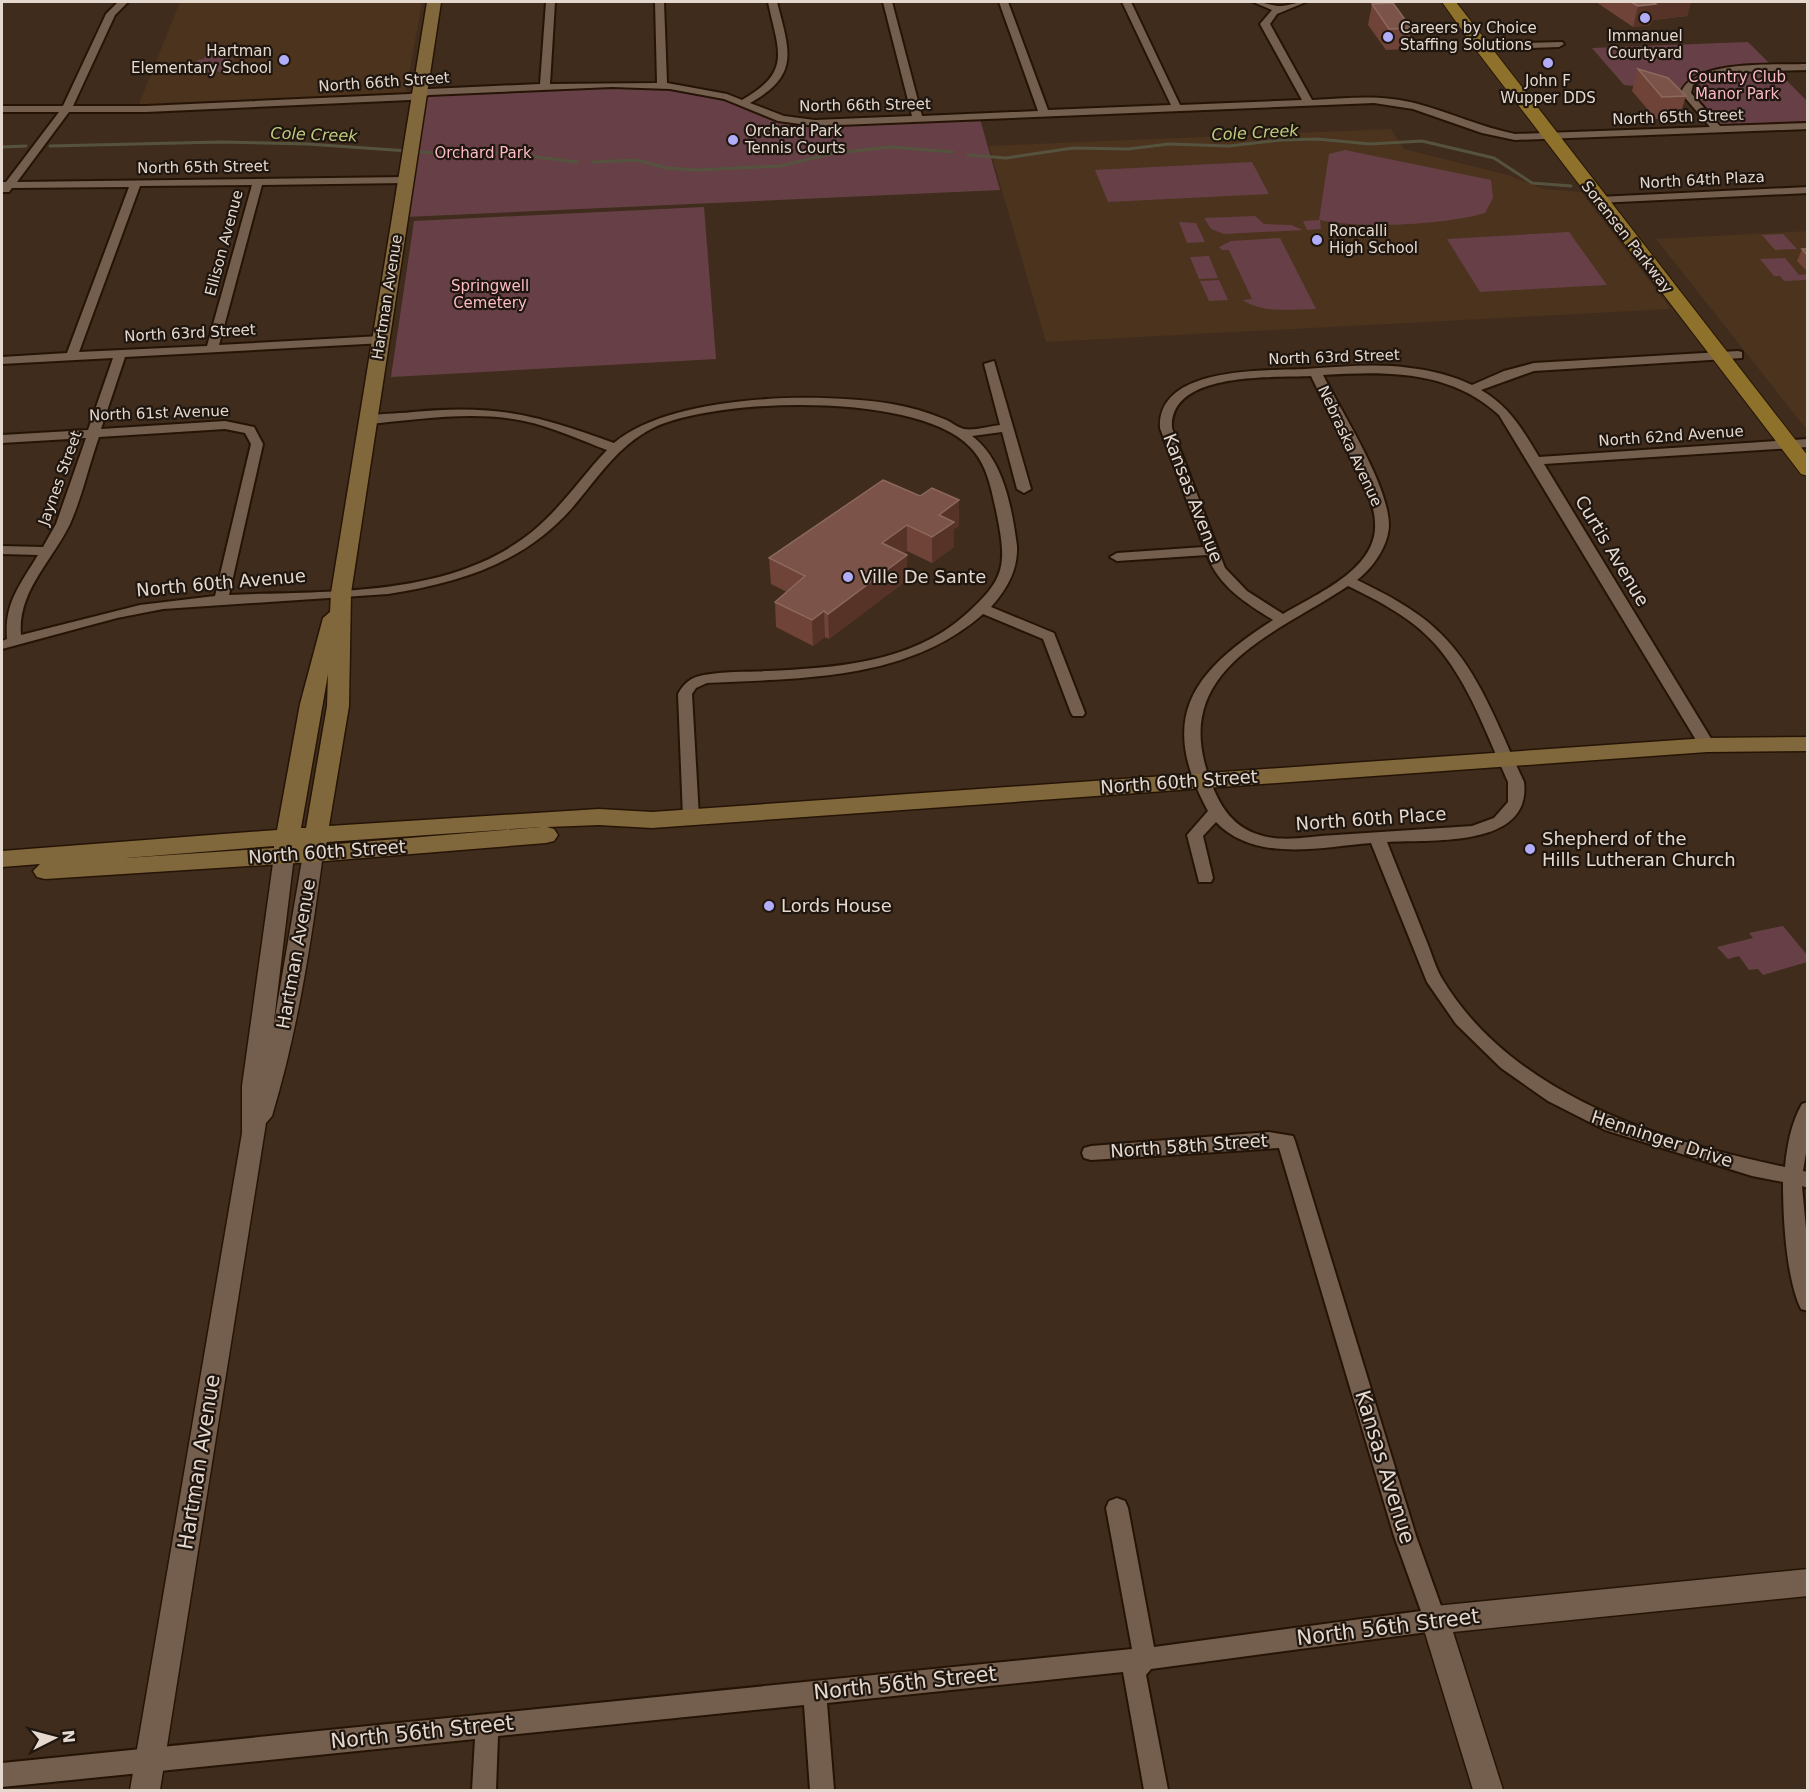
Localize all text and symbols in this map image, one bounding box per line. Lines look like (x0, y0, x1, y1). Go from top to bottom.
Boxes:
marker: Immanuel Courtyard (1638, 11, 1652, 25)
place label: Careers by Choice Staffing Solutions (1400, 19, 1537, 54)
place label: Immanuel Courtyard (1607, 27, 1683, 62)
marker: Careers by Choice Staffing Solutions (1381, 30, 1395, 44)
place label: Hartman Elementary School (131, 42, 272, 77)
marker: Hartman Elementary School (277, 53, 291, 67)
marker: John F Wupper DDS (1541, 56, 1555, 70)
street label: North 66th Street (318, 68, 450, 96)
park label: Country Club Manor Park (1688, 68, 1786, 103)
place label: John F Wupper DDS (1500, 72, 1596, 107)
street label: North 66th Street (799, 95, 931, 115)
street label: North 65th Street (1612, 106, 1744, 128)
water label: Cole Creek (1211, 121, 1300, 144)
place label: Orchard Park Tennis Courts (744, 122, 846, 157)
water label: Cole Creek (270, 123, 359, 146)
marker: Orchard Park Tennis Courts (726, 133, 740, 147)
park label: Orchard Park (434, 144, 532, 162)
street label: North 65th Street (137, 157, 269, 177)
street label: North 64th Plaza (1639, 168, 1765, 192)
street label: Sorensen Parkway (1578, 177, 1676, 297)
street label: Ellison Avenue (201, 188, 247, 298)
place label: Roncalli High School (1329, 222, 1418, 257)
street label: Hartman Avenue (368, 233, 406, 361)
marker: Roncalli High School (1310, 233, 1324, 247)
park label: Springwell Cemetery (451, 277, 529, 312)
street label: North 63rd Street (124, 321, 256, 345)
street label: North 63rd Street (1268, 346, 1400, 368)
street label: Nebraska Avenue (1314, 383, 1386, 509)
street label: North 61st Avenue (89, 402, 229, 424)
street label: North 62nd Avenue (1598, 422, 1744, 450)
street label: Jaynes Street (34, 428, 85, 529)
street label: Kansas Avenue (1159, 430, 1228, 565)
street label: Curtis Avenue (1571, 492, 1654, 610)
street label: North 60th Avenue (135, 565, 307, 600)
place label: Ville De Sante (860, 566, 986, 587)
marker: Ville De Sante (841, 570, 855, 584)
street label: North 60th Street (1099, 766, 1258, 797)
street label: North 60th Place (1295, 803, 1447, 834)
place label: Shepherd of the Hills Lutheran Church (1542, 828, 1736, 870)
street label: North 60th Street (247, 836, 406, 867)
marker: Shepherd of the Hills Lutheran Church (1523, 842, 1537, 856)
street label: Hartman Avenue (272, 877, 319, 1030)
place label: Lords House (781, 895, 892, 916)
marker: Lords House (762, 899, 776, 913)
street label: Henninger Drive (1589, 1106, 1736, 1171)
street label: North 58th Street (1109, 1130, 1268, 1161)
street label: Hartman Avenue (173, 1373, 225, 1551)
street label: Kansas Avenue (1350, 1387, 1420, 1547)
street label: North 56th Street (1295, 1604, 1481, 1650)
street label: North 56th Street (812, 1661, 998, 1705)
north arrow (24, 1708, 84, 1768)
street label: North 56th Street (329, 1710, 515, 1754)
text: N (58, 1729, 79, 1744)

